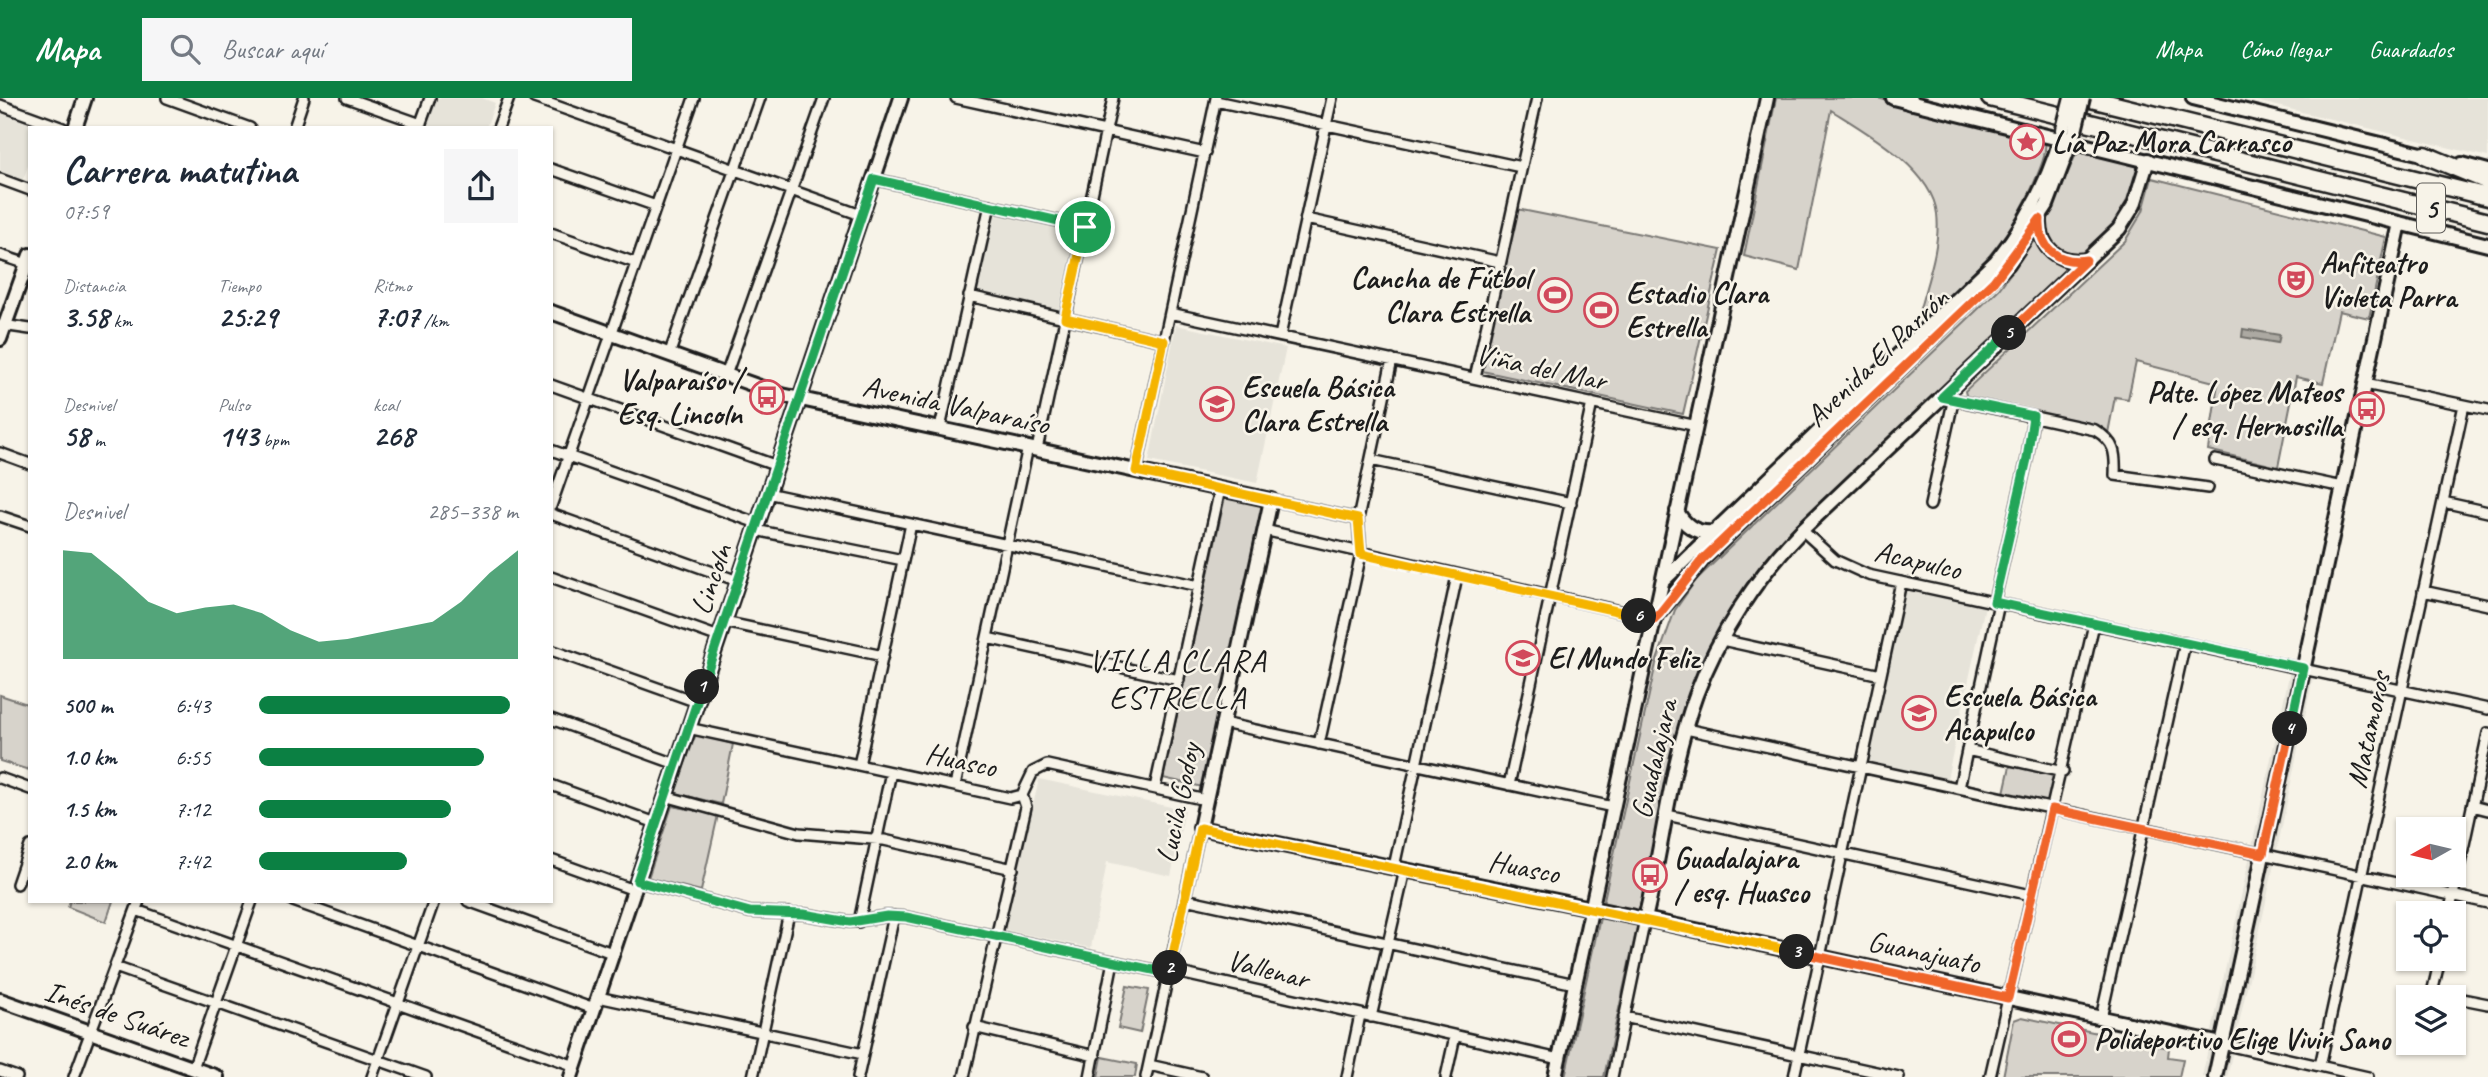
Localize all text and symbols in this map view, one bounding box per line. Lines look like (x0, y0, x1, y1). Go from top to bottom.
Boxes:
search box (142, 18, 632, 81)
text: Mapa (35, 28, 100, 70)
icon: search (166, 30, 204, 68)
text: Buscar aquí (222, 33, 324, 66)
text: Mapa (2155, 34, 2202, 64)
text: Cómo llegar (2240, 34, 2331, 64)
text: Guardados (2369, 34, 2453, 64)
place icon: Lía Paz Mora Carrasco (2008, 123, 2046, 161)
place label: Lía Paz Mora Carrasco (2052, 123, 2293, 161)
text: Carrera matutina (63, 147, 297, 194)
button: share (444, 149, 518, 223)
road number: 5 (2417, 184, 2445, 232)
text: 07:59 (63, 197, 109, 226)
pin (1055, 197, 1115, 257)
icon: arrive (1066, 208, 1104, 246)
place label: Anfiteatro Violeta Parra (2320, 244, 2459, 316)
place label: Cancha de Fútbol Clara Estrella (1350, 259, 1536, 331)
theatre icon: Anfiteatro Violeta Parra (2277, 261, 2315, 299)
text: Distancia (63, 274, 125, 298)
text: Tiempo (218, 274, 261, 298)
text: Ritmo (373, 274, 411, 298)
place label: Estadio Clara Estrella (1626, 274, 1771, 346)
sports icon: Cancha de Fútbol Clara Estrella (1536, 276, 1574, 314)
street label: Avenida El Parrón (1797, 278, 1958, 435)
sports icon: Estadio Clara Estrella (1582, 291, 1620, 329)
text: 3.58 (63, 298, 109, 336)
text: 25:29 (218, 298, 277, 336)
text: 7:07 (373, 298, 419, 336)
text: km (109, 309, 132, 333)
text: /km (419, 309, 449, 333)
pin: 5 (1992, 316, 2026, 350)
text: 5 (2004, 320, 2013, 344)
street label: Viña del Mar (1472, 335, 1612, 400)
place label: Valparaíso / Esq. Lincoln (617, 361, 748, 433)
street label: Avenida Valparaíso (859, 367, 1054, 444)
place label: Escuela Básica Clara Estrella (1242, 368, 1397, 440)
place label: Pdte. López Mateos / esq. Hermosilla (2147, 373, 2345, 445)
bus stop icon: Valparaíso / Esq. Lincoln (748, 378, 786, 416)
school or university icon: Escuela Básica Clara Estrella (1198, 385, 1236, 423)
bus stop icon: Pdte. López Mateos / esq. Hermosilla (2348, 390, 2386, 428)
text: Desnivel (63, 393, 115, 417)
text: Pulso (218, 393, 250, 417)
text: kcal (373, 393, 398, 417)
text: 58 (63, 417, 90, 455)
text: 143 (218, 417, 259, 455)
text: 268 (373, 417, 414, 455)
text: m (90, 428, 105, 452)
text: bpm (259, 428, 289, 452)
text: Desnivel (63, 497, 125, 526)
text: 285–338 m (427, 497, 518, 526)
street label: Acapulco (1871, 532, 1966, 589)
street label: Lincoln (681, 537, 741, 619)
pin: 6 (1622, 598, 1656, 634)
text: 6 (1634, 603, 1643, 627)
school or university icon: El Mundo Feliz (1504, 639, 1542, 677)
place label: El Mundo Feliz (1548, 639, 1702, 677)
district label: VILLA CLARA ESTRELLA (1089, 640, 1267, 718)
street label: Matamoros (2337, 666, 2399, 791)
pin: 1 (684, 670, 720, 704)
text: 1 (697, 674, 706, 698)
place label: Escuela Básica Acapulco (1944, 677, 2099, 749)
text: 500 m (63, 691, 112, 720)
text: 6:43 (175, 691, 211, 720)
street label: Guadalajara (1622, 693, 1687, 822)
school or university icon: Escuela Básica Acapulco (1900, 694, 1938, 732)
pin: 4 (2272, 712, 2308, 746)
text: 4 (2285, 716, 2294, 740)
street label: Huasco (922, 734, 1001, 786)
street label: Lucila Godoy (1147, 737, 1210, 866)
text: 1.0 km (63, 743, 117, 772)
text: 6:55 (175, 743, 211, 772)
text: 1.5 km (63, 795, 116, 824)
text: 7:12 (175, 795, 211, 824)
north arrow (2396, 817, 2466, 887)
map controls (2396, 817, 2466, 1055)
place label: Guadalajara / esq. Huasco (1674, 839, 1811, 911)
street label: Huasco (1485, 842, 1564, 893)
text: 2.0 km (63, 847, 117, 876)
text: 7:42 (175, 847, 211, 876)
bus stop icon: Guadalajara / esq. Huasco (1631, 856, 1669, 894)
button: locate (2396, 901, 2466, 971)
street label: Guanajuato (1865, 922, 1985, 983)
pin: 3 (1780, 934, 1814, 970)
text: 3 (1792, 939, 1801, 963)
street label: Vallenar (1223, 941, 1316, 998)
pin: 2 (1152, 950, 1188, 986)
text: 2 (1165, 955, 1174, 979)
street label: Inés de Suárez (40, 972, 197, 1057)
button: layers (2396, 985, 2466, 1055)
sports icon: Polideportivo Elige Vivir Sano (2050, 1020, 2088, 1058)
place label: Polideportivo Elige Vivir Sano (2094, 1020, 2392, 1058)

